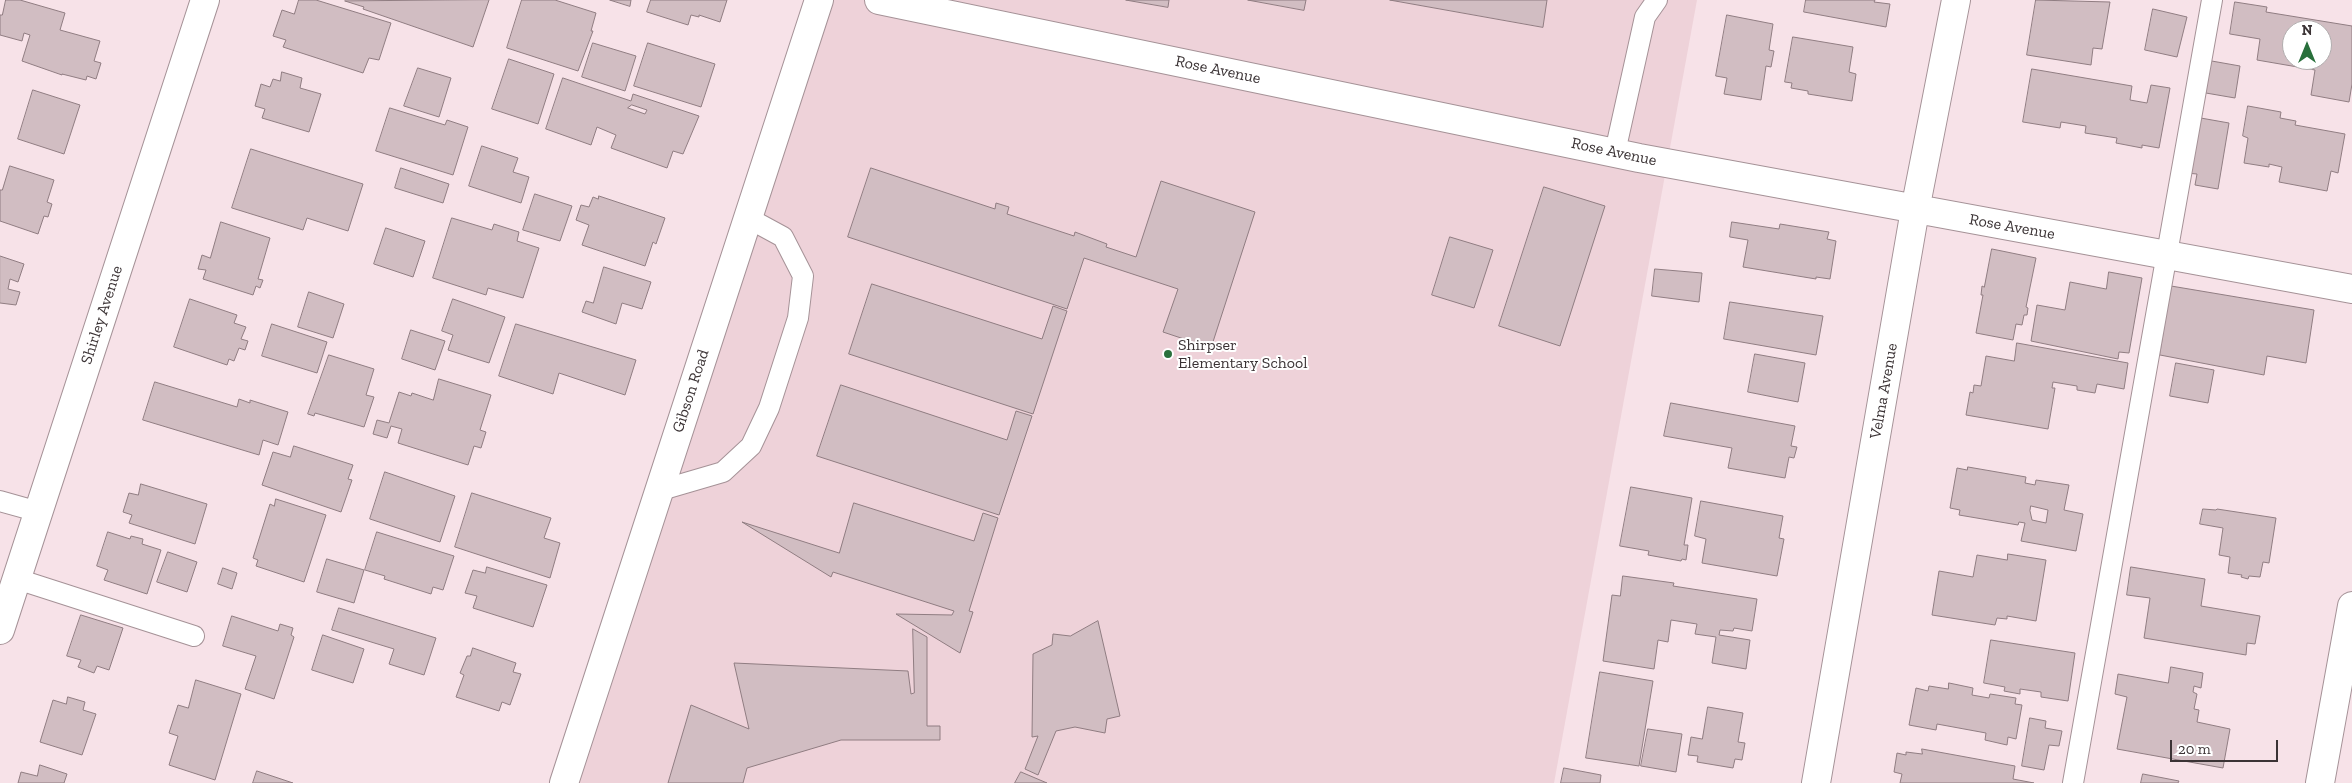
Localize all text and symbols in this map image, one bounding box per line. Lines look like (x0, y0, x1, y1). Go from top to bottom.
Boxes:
north arrow (2282, 20, 2332, 70)
text: N (2302, 22, 2312, 39)
street label: Rose Avenue (1174, 52, 1262, 88)
street label: Rose Avenue (1570, 134, 1658, 170)
street label: Rose Avenue (1968, 210, 2056, 244)
street label: Shirley Avenue (77, 263, 127, 367)
place label: Shirpser Elementary School (1178, 335, 1307, 373)
street label: Velma Avenue (1866, 342, 1902, 440)
street label: Gibson Road (669, 347, 713, 435)
marker: Shirpser Elementary School (1162, 348, 1174, 360)
scale bar (2172, 730, 2280, 762)
text: 20 m (2178, 740, 2211, 758)

